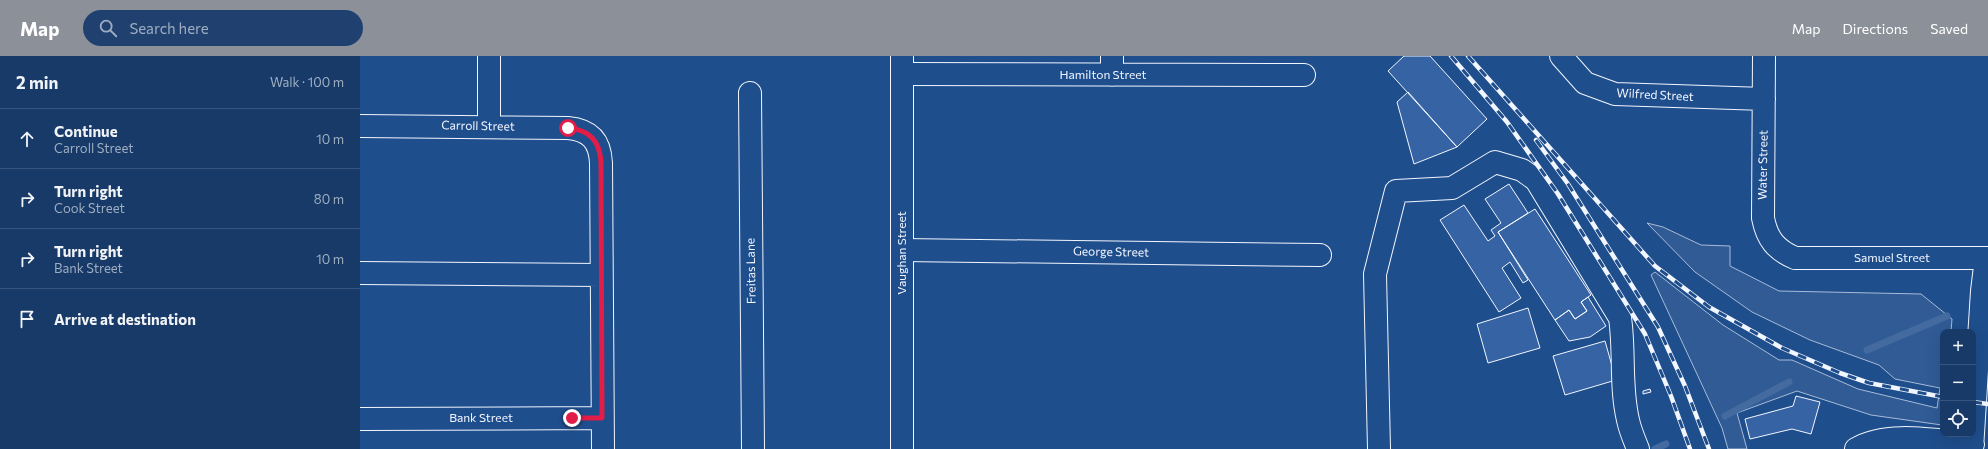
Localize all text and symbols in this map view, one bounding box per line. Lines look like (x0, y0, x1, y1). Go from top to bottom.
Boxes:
search box (83, 10, 363, 46)
text: Map (20, 17, 59, 40)
icon: search (97, 17, 119, 39)
text: Search here (129, 19, 209, 37)
text: Map (1792, 20, 1821, 37)
text: Directions (1843, 20, 1908, 37)
text: Saved (1930, 20, 1968, 37)
street label: Hamilton Street (1060, 67, 1147, 81)
text: 2 min (16, 72, 58, 93)
text: Walk · 100 m (270, 74, 344, 90)
street label: Wilfred Street (1616, 85, 1694, 103)
street label: Carroll Street (441, 117, 515, 133)
route start (559, 119, 577, 137)
text: Continue (54, 122, 118, 140)
icon: ahead (16, 128, 38, 150)
street label: Water Street (1754, 130, 1770, 200)
text: 10 m (316, 131, 344, 147)
text: Carroll Street (54, 140, 133, 156)
text: Turn right (54, 182, 123, 200)
icon: right (16, 188, 38, 210)
text: 80 m (314, 191, 344, 207)
text: Cook Street (54, 200, 125, 216)
street label: Vaughan Street (894, 211, 908, 295)
street label: Freitas Lane (742, 238, 758, 304)
text: Turn right (54, 242, 123, 260)
street label: George Street (1073, 243, 1149, 259)
icon: right (16, 248, 38, 270)
street label: Samuel Street (1854, 250, 1930, 264)
text: 10 m (316, 251, 344, 267)
text: Bank Street (54, 260, 123, 276)
icon: arrive (16, 308, 38, 330)
text: Arrive at destination (54, 310, 196, 328)
map controls (1940, 329, 1976, 437)
button: + (1940, 329, 1976, 365)
button: − (1940, 365, 1976, 401)
button: locate (1940, 401, 1976, 437)
route end (563, 409, 581, 427)
street label: Bank Street (449, 410, 513, 424)

